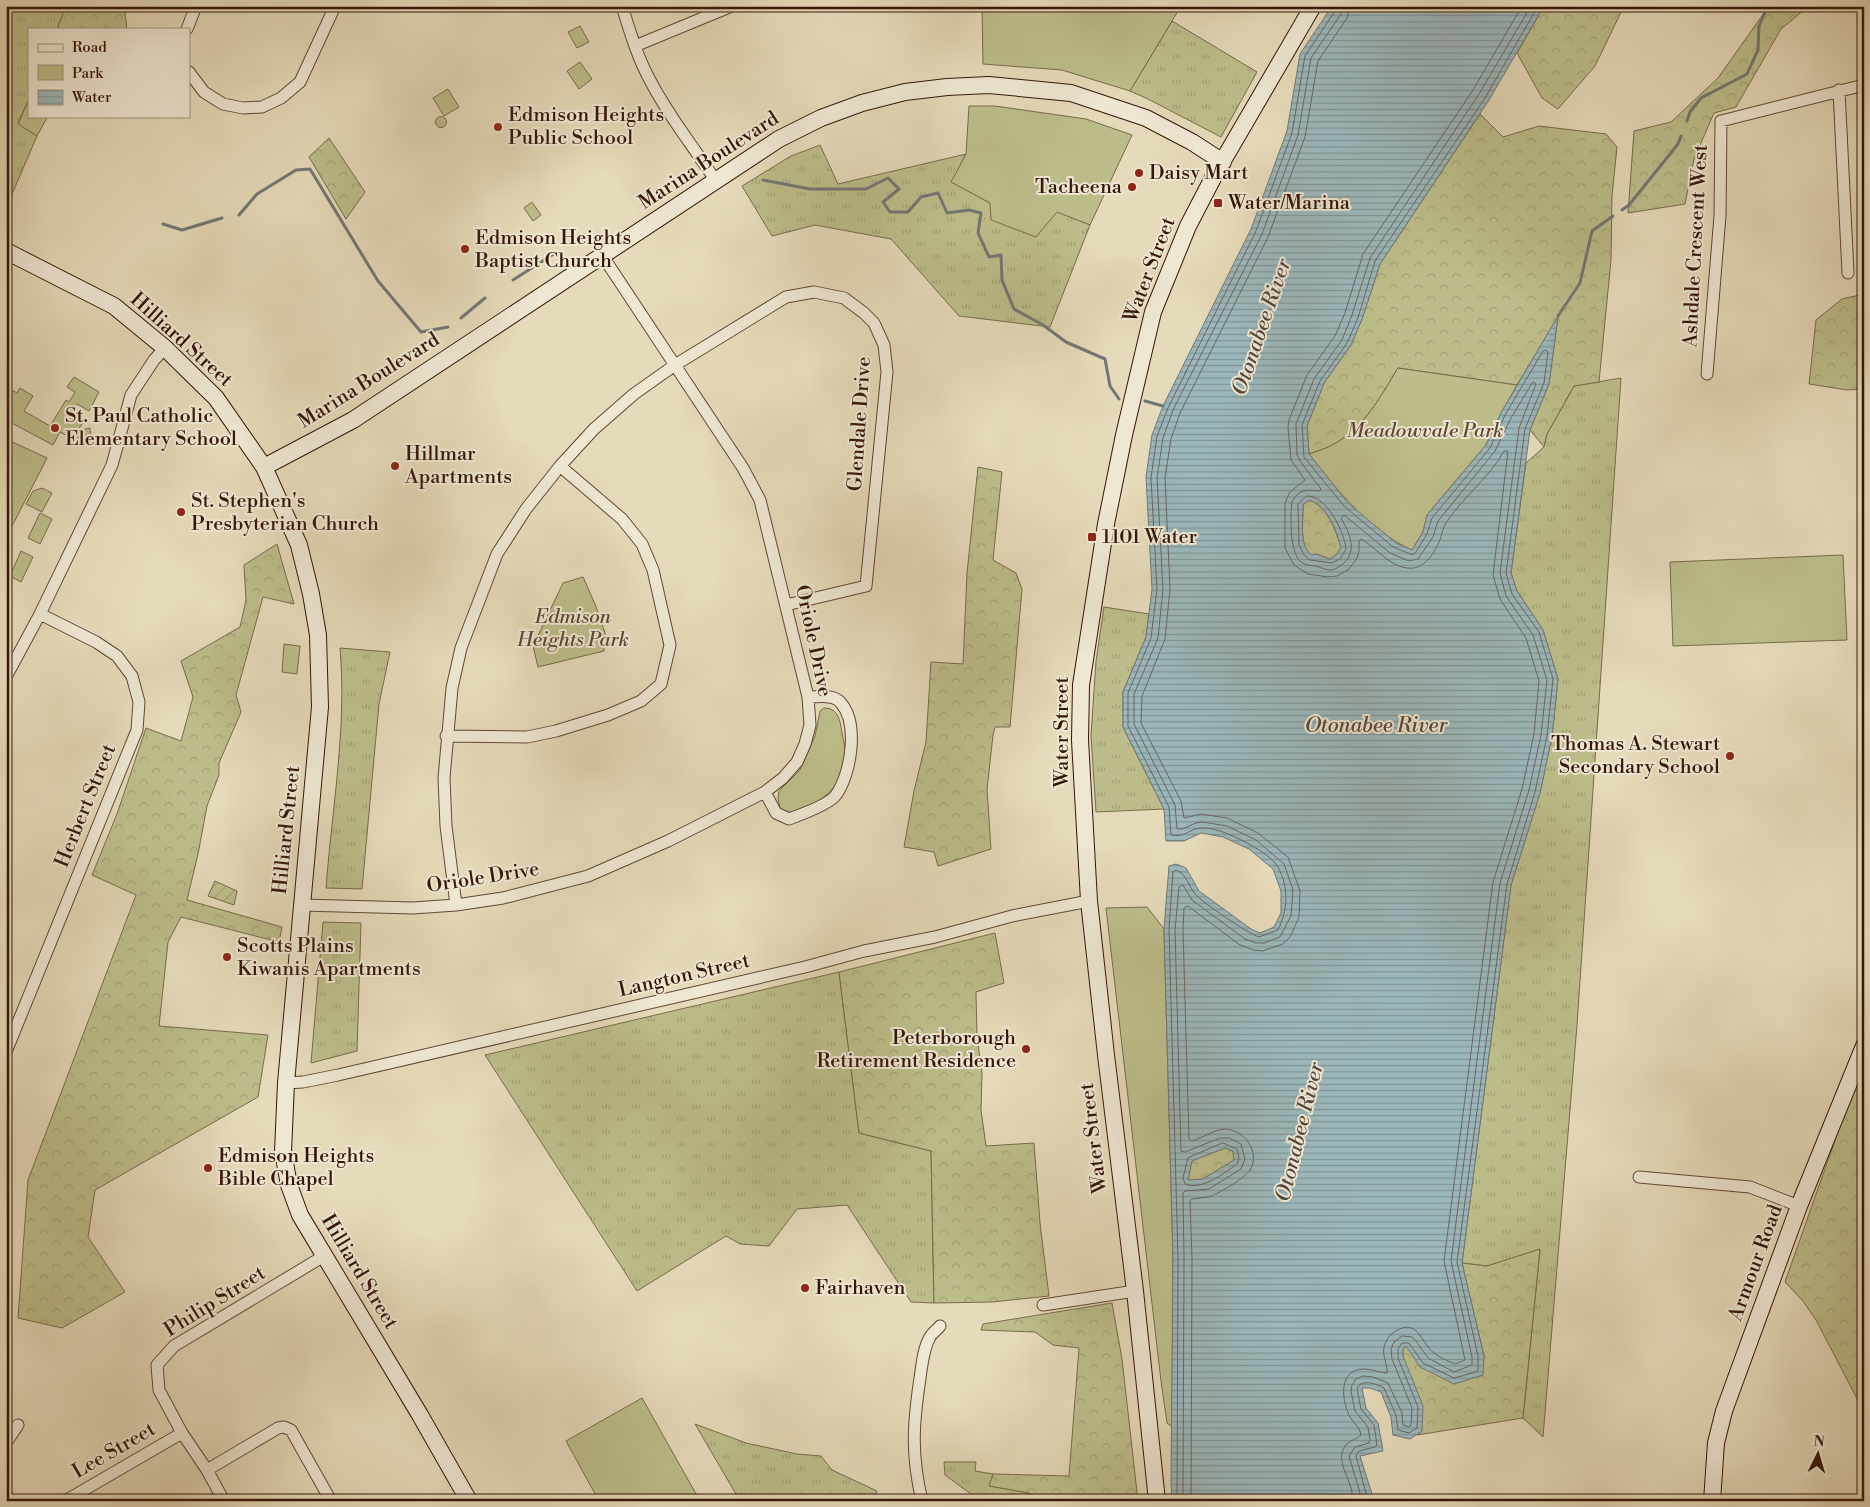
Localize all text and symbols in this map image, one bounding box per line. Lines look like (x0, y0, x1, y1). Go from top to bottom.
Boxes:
legend (28, 28, 190, 118)
text: Road (72, 38, 107, 57)
text: Park (72, 64, 104, 83)
text: Water (71, 88, 112, 107)
place label: Edmison Heights Public School (508, 103, 664, 151)
street label: Marina Boulevard (634, 106, 784, 216)
marker: Edmison Heights Public School (492, 121, 504, 133)
street label: Ashdale Crescent West (1678, 144, 1714, 349)
place label: Daisy Mart (1149, 161, 1248, 186)
marker: Daisy Mart (1133, 167, 1145, 179)
place label: Tacheena (1035, 175, 1123, 200)
marker: Tacheena (1126, 181, 1138, 193)
place label: Water/Marina (1227, 191, 1351, 216)
marker: Water/Marina (1212, 197, 1224, 209)
street label: Water Street (1118, 214, 1182, 327)
place label: Edmison Heights Baptist Church (474, 226, 631, 274)
marker: Edmison Heights Baptist Church (459, 243, 471, 255)
water label: Otonabee River (1226, 254, 1298, 399)
street label: Hilliard Street (125, 287, 237, 393)
street label: Marina Boulevard (294, 327, 445, 435)
street label: Glendale Drive (843, 356, 877, 492)
place label: St. Paul Catholic Elementary School (65, 404, 237, 452)
park label: Meadowvale Park (1347, 419, 1503, 444)
marker: St. Paul Catholic Elementary School (49, 422, 61, 434)
place label: Hillmar Apartments (404, 442, 512, 490)
marker: Hillmar Apartments (389, 460, 401, 472)
place label: St. Stephen's Presbyterian Church (191, 489, 379, 537)
marker: St. Stephen's Presbyterian Church (175, 506, 187, 518)
place label: 1101 Water (1102, 525, 1198, 550)
marker: 1101 Water (1086, 531, 1098, 543)
street label: Oriole Drive (789, 583, 837, 699)
park label: Edmison Heights Park (516, 605, 629, 653)
street label: Water Street (1050, 676, 1075, 789)
water label: Otonabee River (1305, 713, 1448, 739)
place label: Thomas A. Stewart Secondary School (1551, 732, 1720, 780)
street label: Herbert Street (50, 741, 122, 871)
marker: Thomas A. Stewart Secondary School (1724, 750, 1736, 762)
street label: Hilliard Street (268, 764, 306, 896)
street label: Oriole Drive (425, 857, 541, 899)
place label: Scotts Plains Kiwanis Apartments (237, 934, 421, 982)
street label: Langton Street (616, 949, 752, 1003)
marker: Scotts Plains Kiwanis Apartments (221, 951, 233, 963)
place label: Peterborough Retirement Residence (817, 1026, 1016, 1074)
marker: Peterborough Retirement Residence (1020, 1043, 1032, 1055)
water label: Otonabee River (1270, 1059, 1330, 1204)
street label: Water Street (1075, 1081, 1113, 1196)
place label: Edmison Heights Bible Chapel (217, 1144, 374, 1192)
marker: Edmison Heights Bible Chapel (202, 1162, 214, 1174)
street label: Armour Road (1723, 1201, 1789, 1326)
street label: Hilliard Street (315, 1210, 403, 1334)
street label: Philip Street (160, 1261, 270, 1343)
place label: Fairhaven (815, 1276, 906, 1301)
marker: Fairhaven (799, 1282, 811, 1294)
street label: Lee Street (68, 1417, 160, 1485)
north arrow (1792, 1430, 1842, 1480)
text: N (1813, 1433, 1825, 1451)

